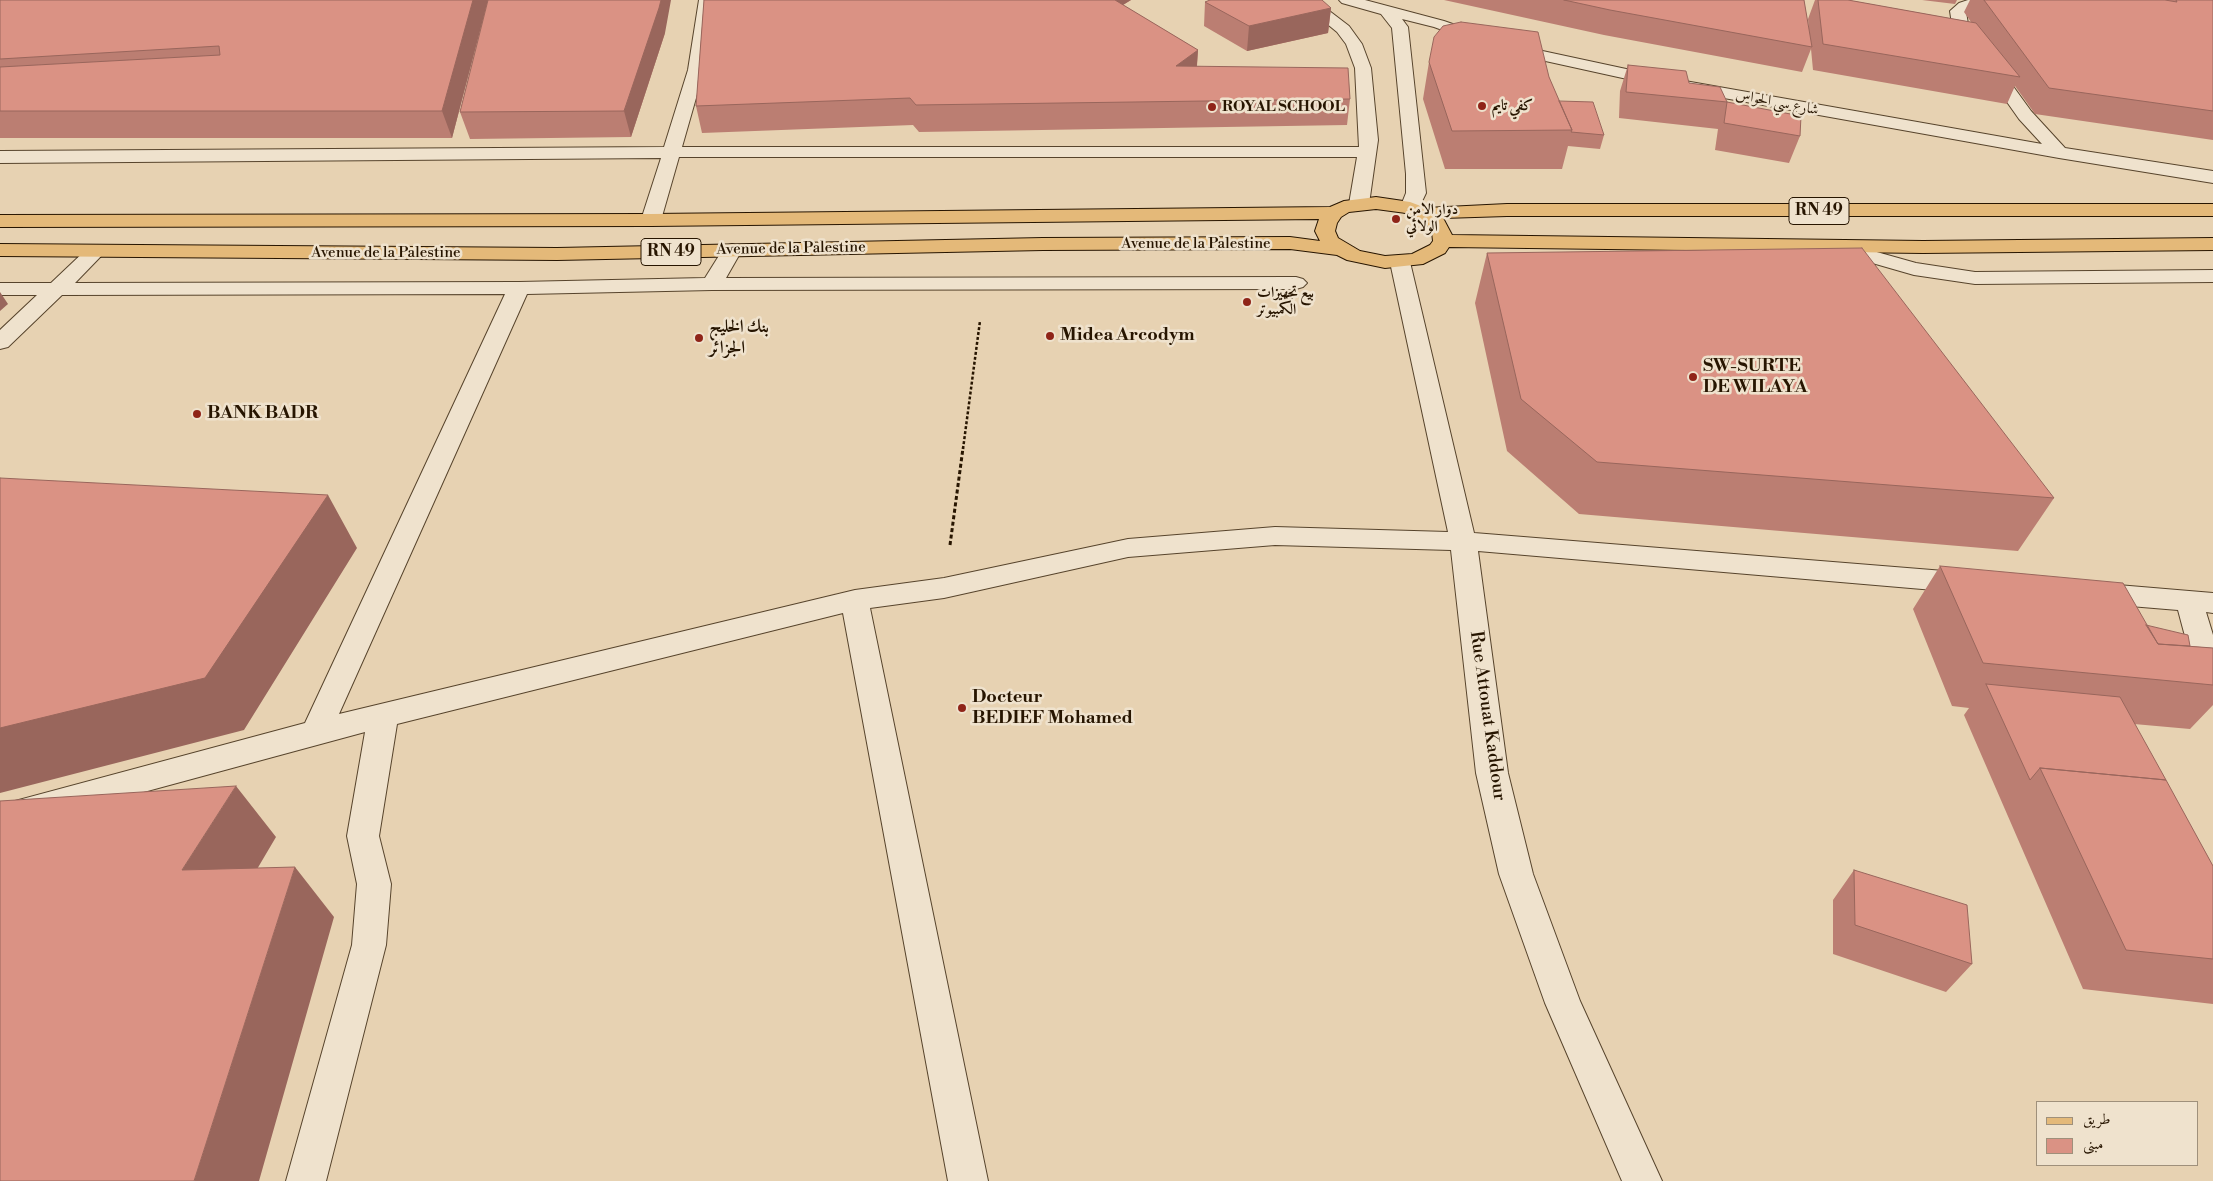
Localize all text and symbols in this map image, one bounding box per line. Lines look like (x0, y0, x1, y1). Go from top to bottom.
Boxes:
street label: شارع سي الحواس (1734, 86, 1820, 120)
place label: كفي تايم (1492, 97, 1533, 115)
place label: ROYAL SCHOOL (1222, 98, 1345, 116)
marker: كفي تايم (1476, 100, 1488, 112)
marker: ROYAL SCHOOL (1206, 101, 1218, 113)
road number: RN 49 (1789, 198, 1849, 225)
place label: دوار الامن الولائي (1406, 201, 1458, 236)
marker: دوار الامن الولائي (1390, 213, 1402, 225)
street label: Avenue de la Palestine (1121, 235, 1271, 253)
road number: RN 49 (641, 238, 701, 266)
street label: Avenue de la Palestine (716, 239, 866, 259)
street label: Avenue de la Palestine (311, 244, 461, 262)
place label: بيع تجهيزات الكمبيوتر (1257, 284, 1314, 319)
marker: بيع تجهيزات الكمبيوتر (1241, 296, 1253, 308)
place label: بنك الخليج الجزائر (709, 317, 769, 359)
place label: Midea Arcodym (1060, 325, 1195, 347)
marker: Midea Arcodym (1044, 330, 1056, 342)
marker: بنك الخليج الجزائر (693, 332, 705, 344)
place label: SW-SURTE DE WILAYA (1703, 356, 1807, 398)
marker: SW-SURTE DE WILAYA (1687, 371, 1699, 383)
place label: BANK BADR (207, 403, 318, 425)
marker: BANK BADR (191, 408, 203, 420)
street label: Rue Attouat Kaddour (1464, 630, 1510, 802)
place label: Docteur BEDIEF Mohamed (972, 687, 1133, 730)
marker: Docteur BEDIEF Mohamed (956, 702, 968, 714)
legend (2036, 1101, 2198, 1166)
text: طريق (2083, 1110, 2110, 1129)
text: مبنى (2083, 1135, 2103, 1154)

